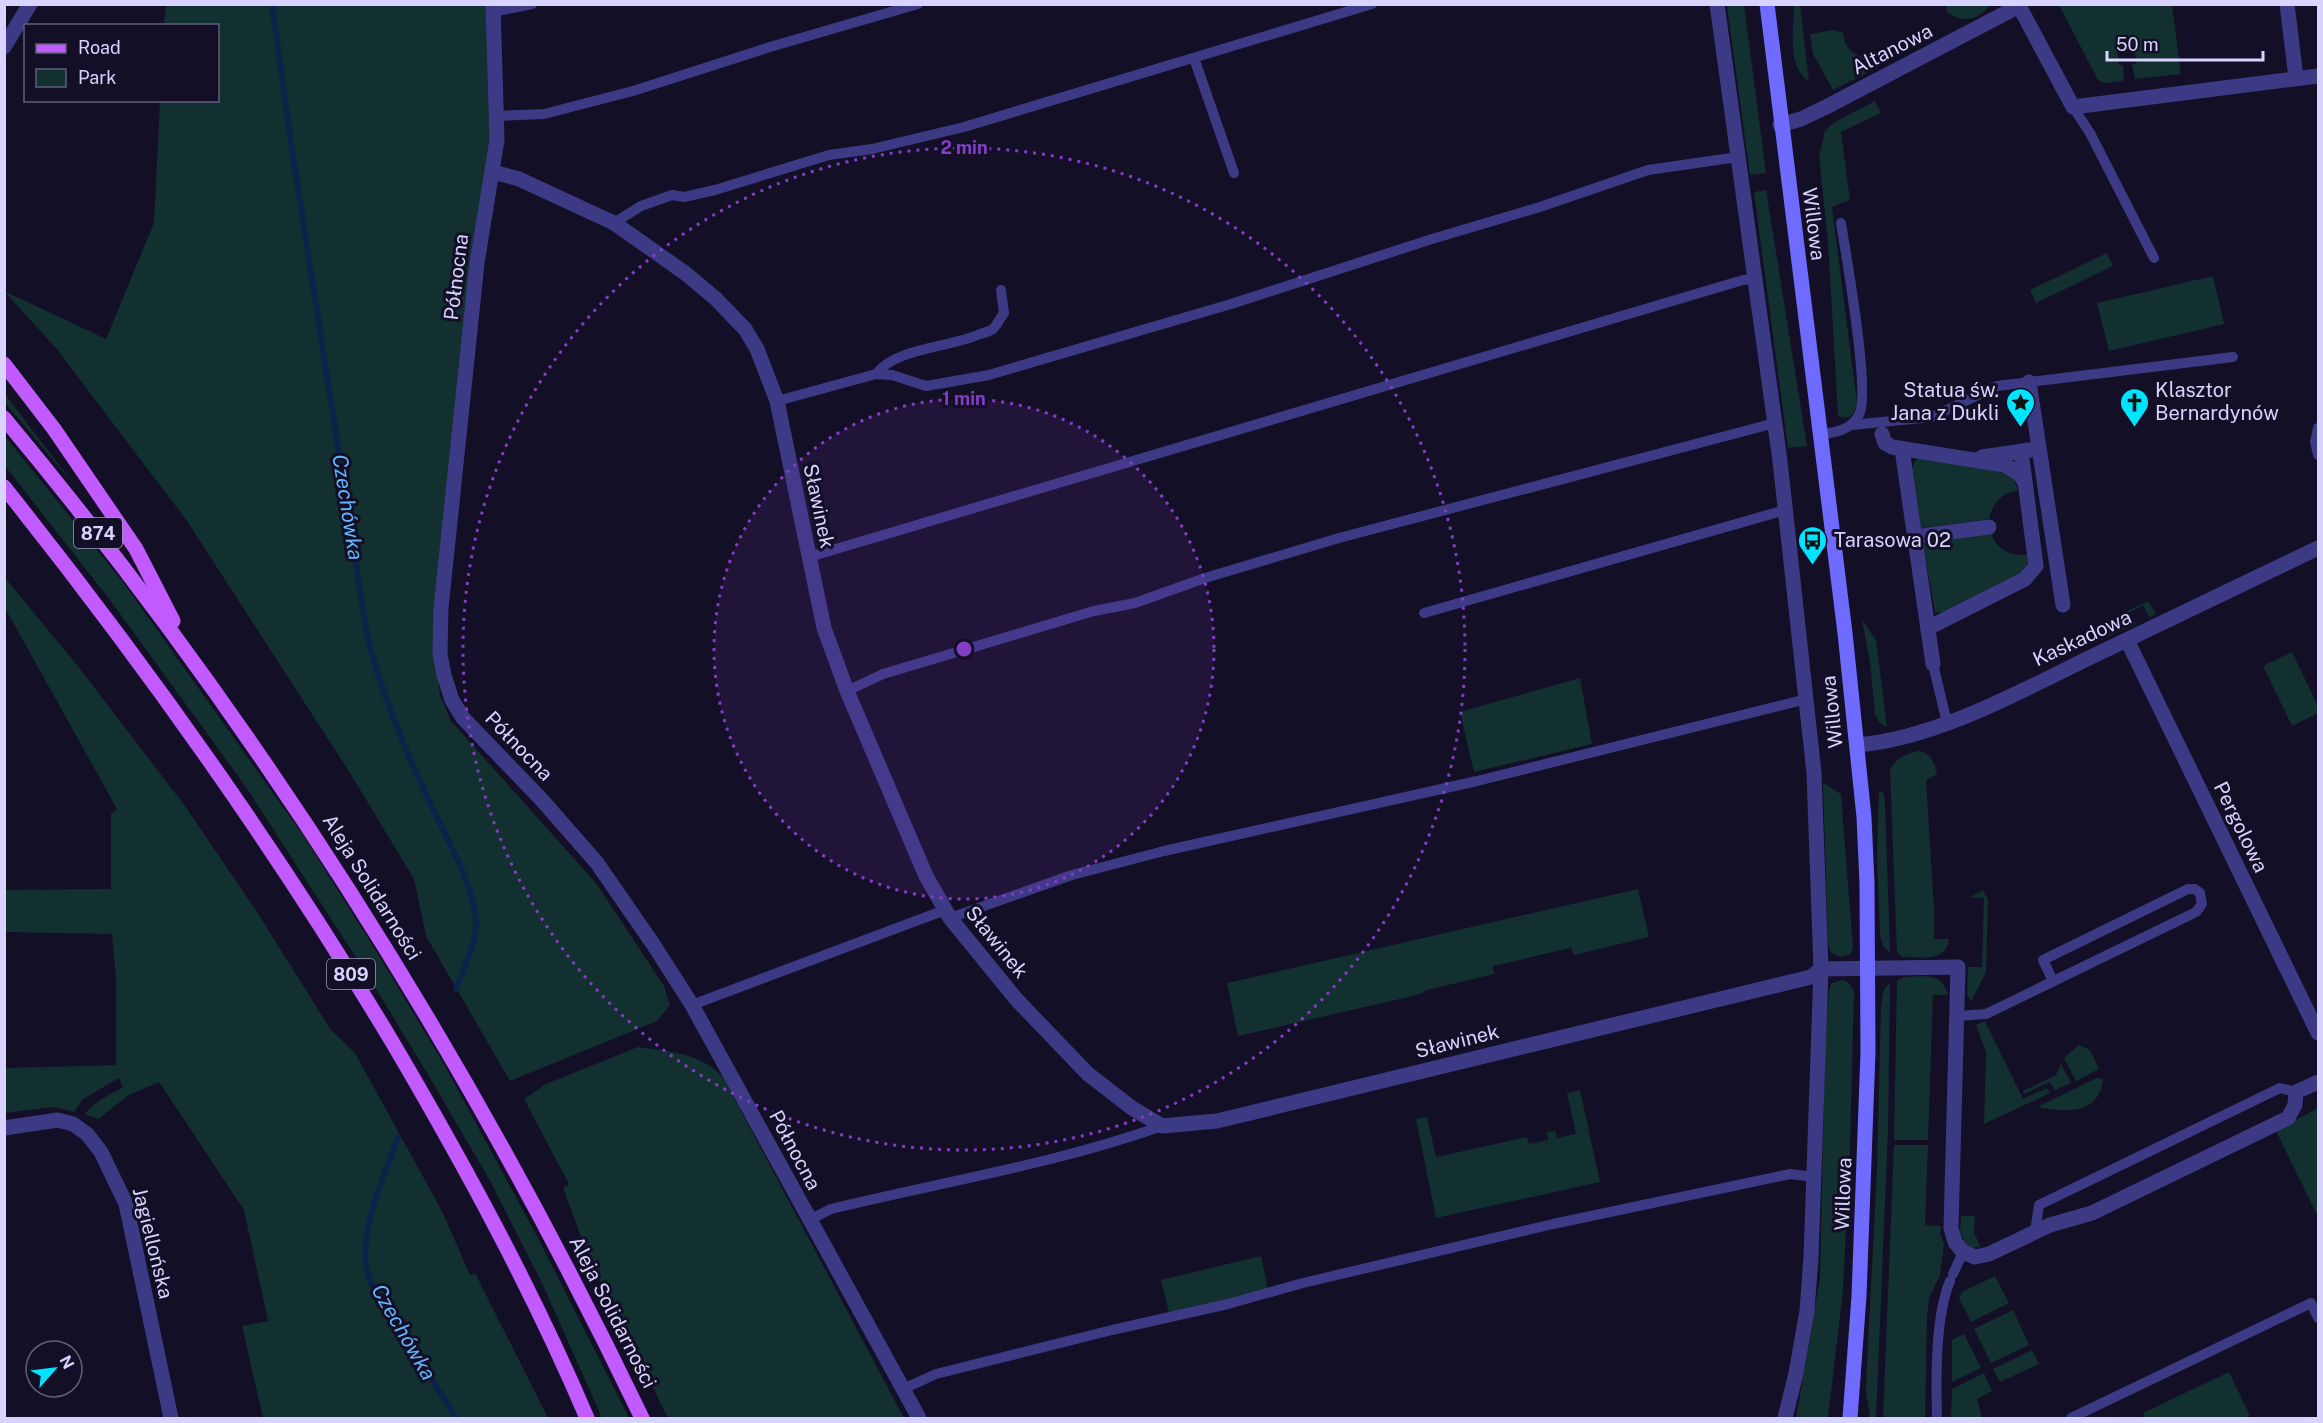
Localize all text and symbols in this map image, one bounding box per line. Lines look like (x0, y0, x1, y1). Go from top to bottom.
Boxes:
street label: Altanowa (1848, 18, 1936, 80)
legend (24, 24, 219, 102)
scale bar (2107, 24, 2263, 62)
text: 50 m (2116, 34, 2159, 55)
text: Road (78, 37, 121, 58)
text: Park (78, 67, 116, 88)
text: 2 min (940, 137, 988, 158)
street label: Willowa (1798, 186, 1830, 262)
street label: Północna (439, 232, 473, 322)
place label: Statua św. Jana z Dukli (1891, 378, 1999, 425)
place label: Klasztor Bernardynów (2155, 378, 2279, 425)
place icon: Statua św. Jana z Dukli (2004, 386, 2036, 428)
church icon: Klasztor Bernardynów (2118, 386, 2150, 428)
text: 1 min (942, 388, 986, 409)
water label: Czechówka (327, 452, 369, 562)
street label: Sławinek (798, 462, 840, 550)
road number: 874 (74, 518, 122, 548)
bus stop icon: Tarasowa 02 (1797, 524, 1829, 566)
place label: Tarasowa 02 (1834, 528, 1951, 552)
street label: Kaskadowa (2029, 605, 2135, 671)
centre of rings (954, 639, 974, 659)
street label: Willowa (1816, 674, 1848, 750)
street label: Północna (480, 706, 558, 786)
street label: Pergolowa (2209, 778, 2273, 876)
street label: Aleja Solidarności (318, 810, 426, 964)
street label: Sławinek (961, 901, 1033, 983)
road number: 809 (327, 959, 375, 989)
street label: Sławinek (1413, 1019, 1501, 1063)
street label: Północna (764, 1106, 826, 1194)
street label: Willowa (1830, 1157, 1856, 1231)
street label: Jagiellońska (128, 1185, 178, 1301)
street label: Aleja Solidarności (564, 1232, 662, 1392)
water label: Czechówka (366, 1279, 442, 1385)
north arrow (24, 1339, 84, 1399)
text: N (55, 1352, 78, 1372)

